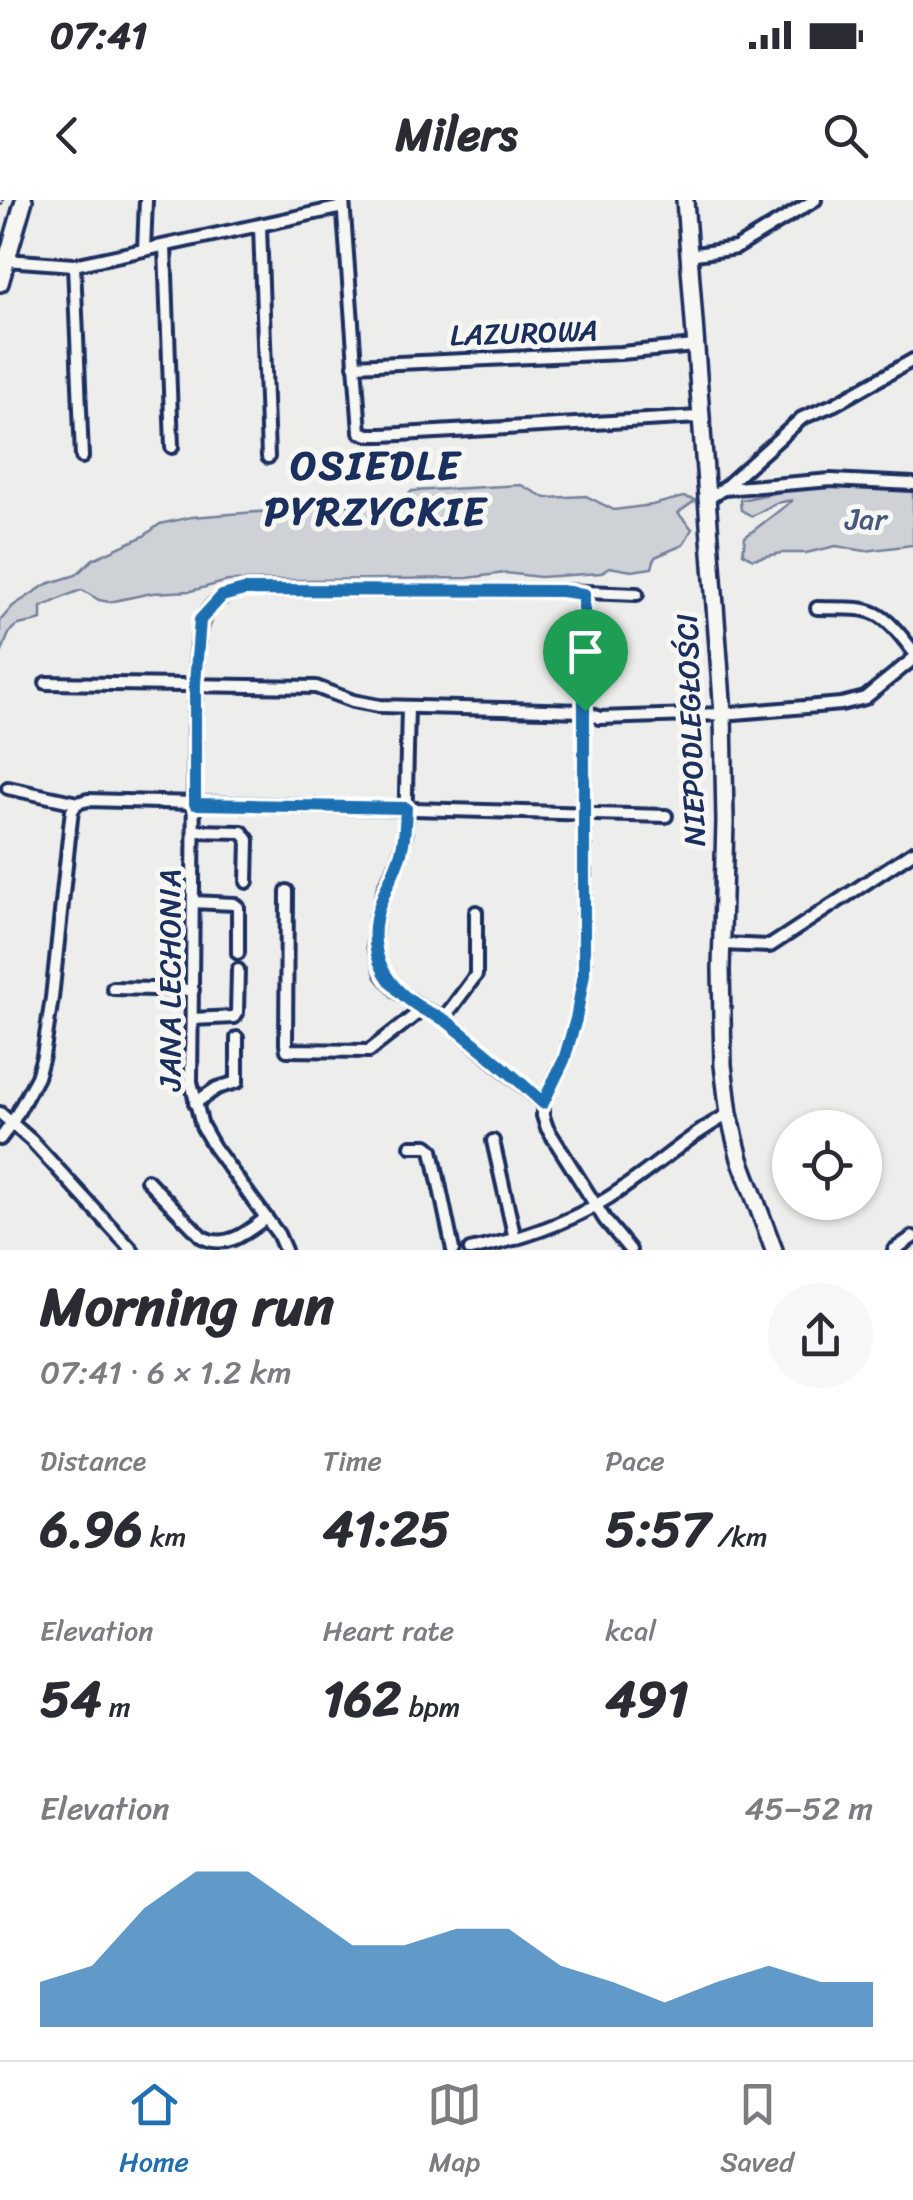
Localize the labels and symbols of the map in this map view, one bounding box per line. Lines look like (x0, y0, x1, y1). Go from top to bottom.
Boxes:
street label: LAZUROWA (449, 303, 599, 363)
district label: OSIEDLE PYRZYCKIE (264, 430, 488, 547)
park label: Jar (844, 492, 888, 546)
pin (543, 609, 628, 712)
street label: NIEPODLEGŁOŚCI (660, 613, 722, 847)
street label: JANA LECHONIA (143, 869, 197, 1092)

